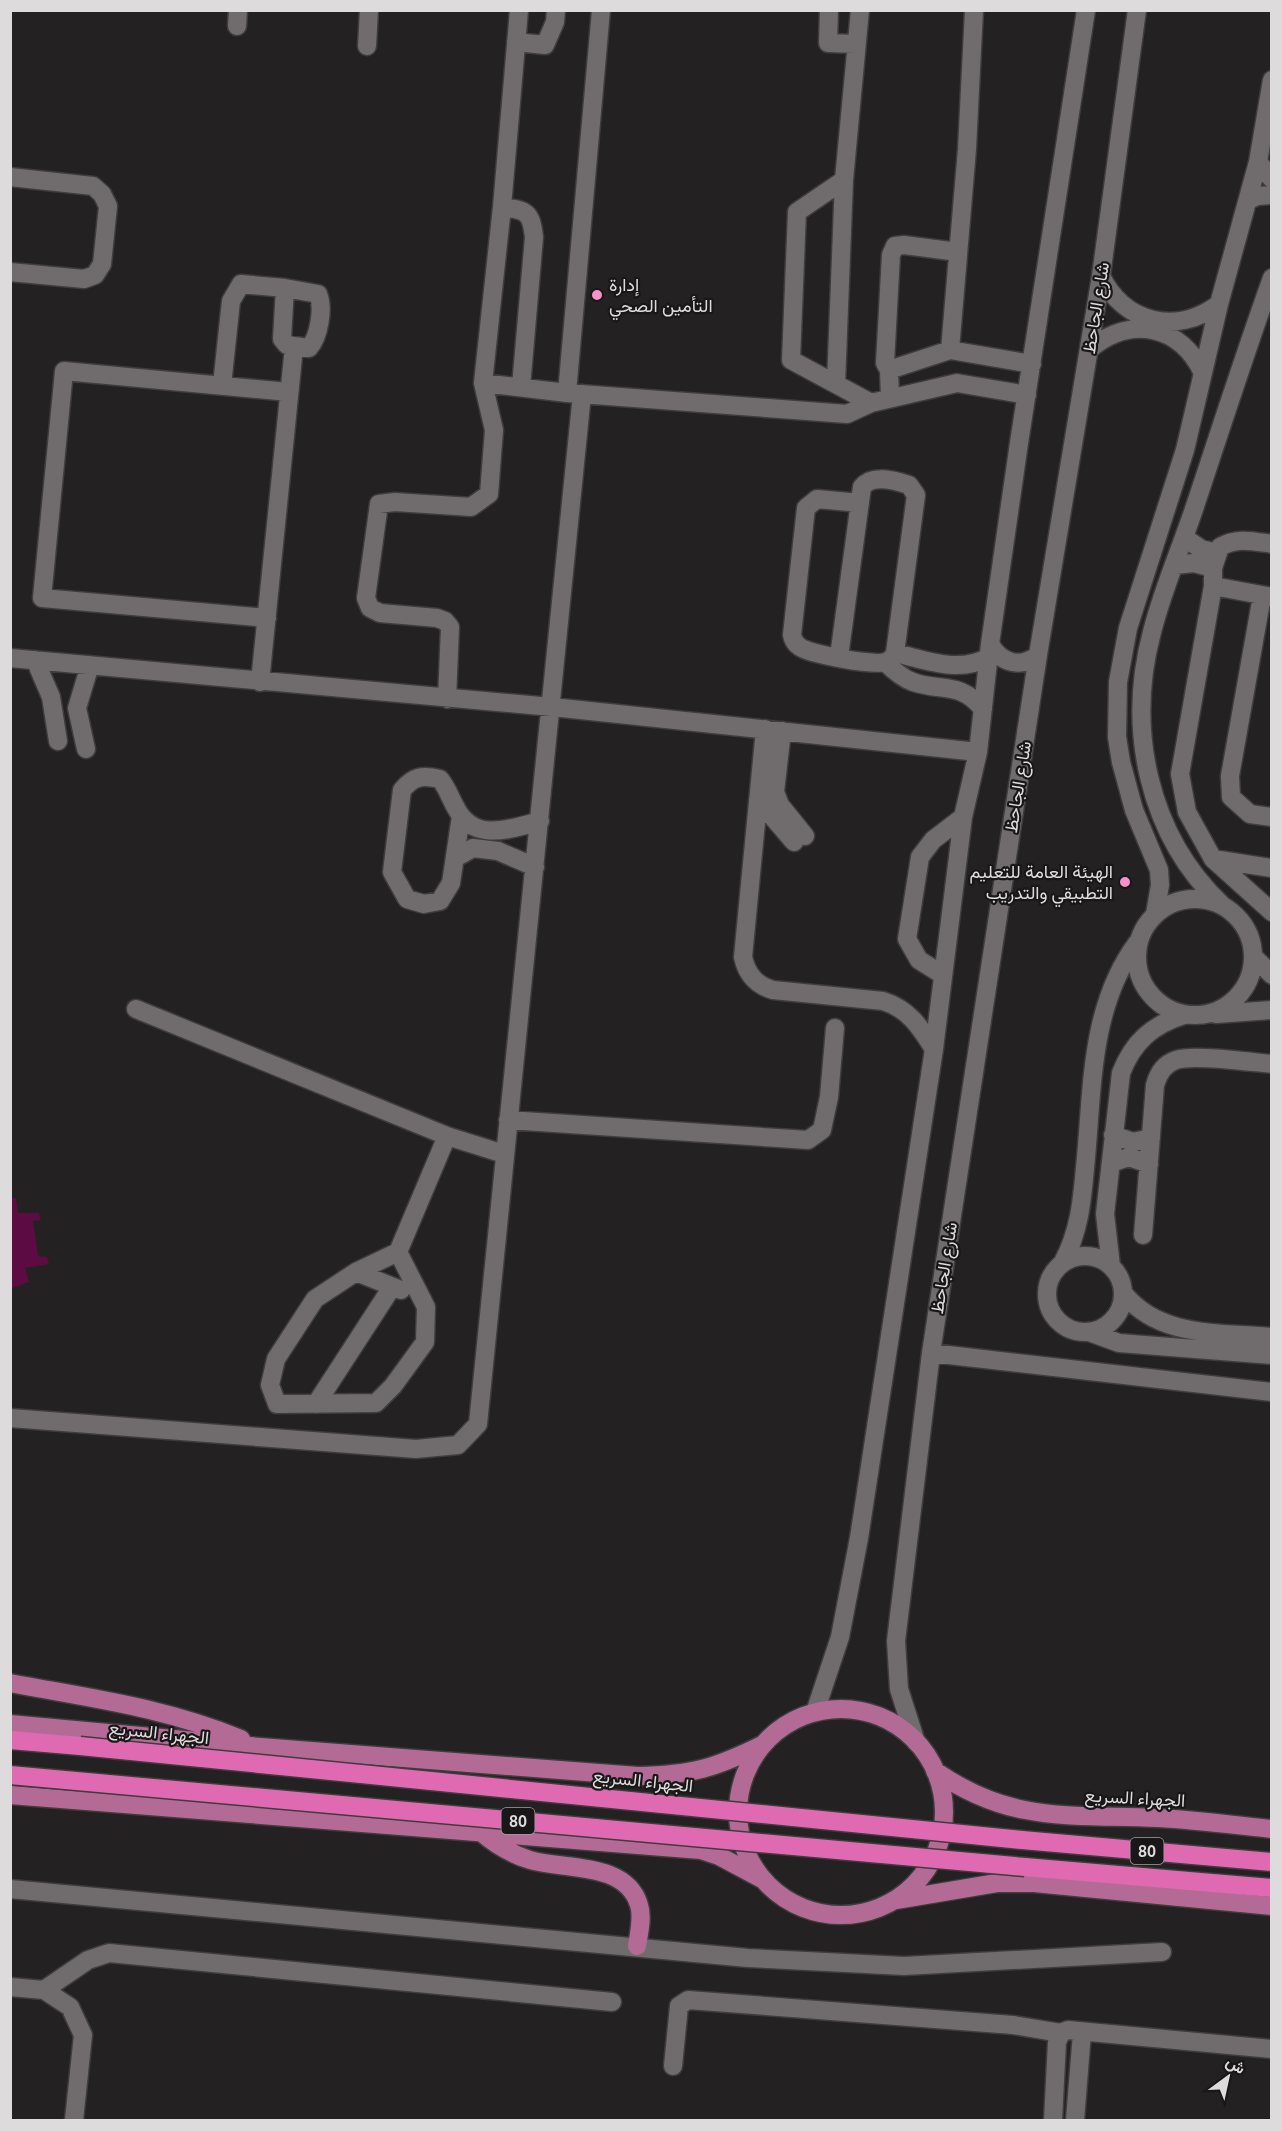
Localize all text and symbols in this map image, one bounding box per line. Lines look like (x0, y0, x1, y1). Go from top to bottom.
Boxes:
street label: شارع الجاحظ (1078, 261, 1115, 356)
place label: إدارة التأمين الصحي (609, 274, 713, 321)
marker: إدارة التأمين الصحي (590, 288, 604, 302)
street label: شارع الجاحظ (1000, 740, 1037, 835)
place label: الهيئة العامة للتعليم التطبيقي والتدريب (969, 861, 1113, 908)
marker: الهيئة العامة للتعليم التطبيقي والتدريب (1118, 875, 1132, 889)
street label: شارع الجاحظ (926, 1221, 963, 1316)
street label: الجهراء السريع (108, 1717, 210, 1750)
street label: الجهراء السريع (592, 1765, 694, 1798)
street label: الجهراء السريع (1084, 1784, 1186, 1813)
road number: 80 (502, 1808, 534, 1834)
road number: 80 (1130, 1838, 1164, 1864)
north arrow (1198, 2047, 1258, 2107)
text: ش (1223, 2052, 1249, 2078)

